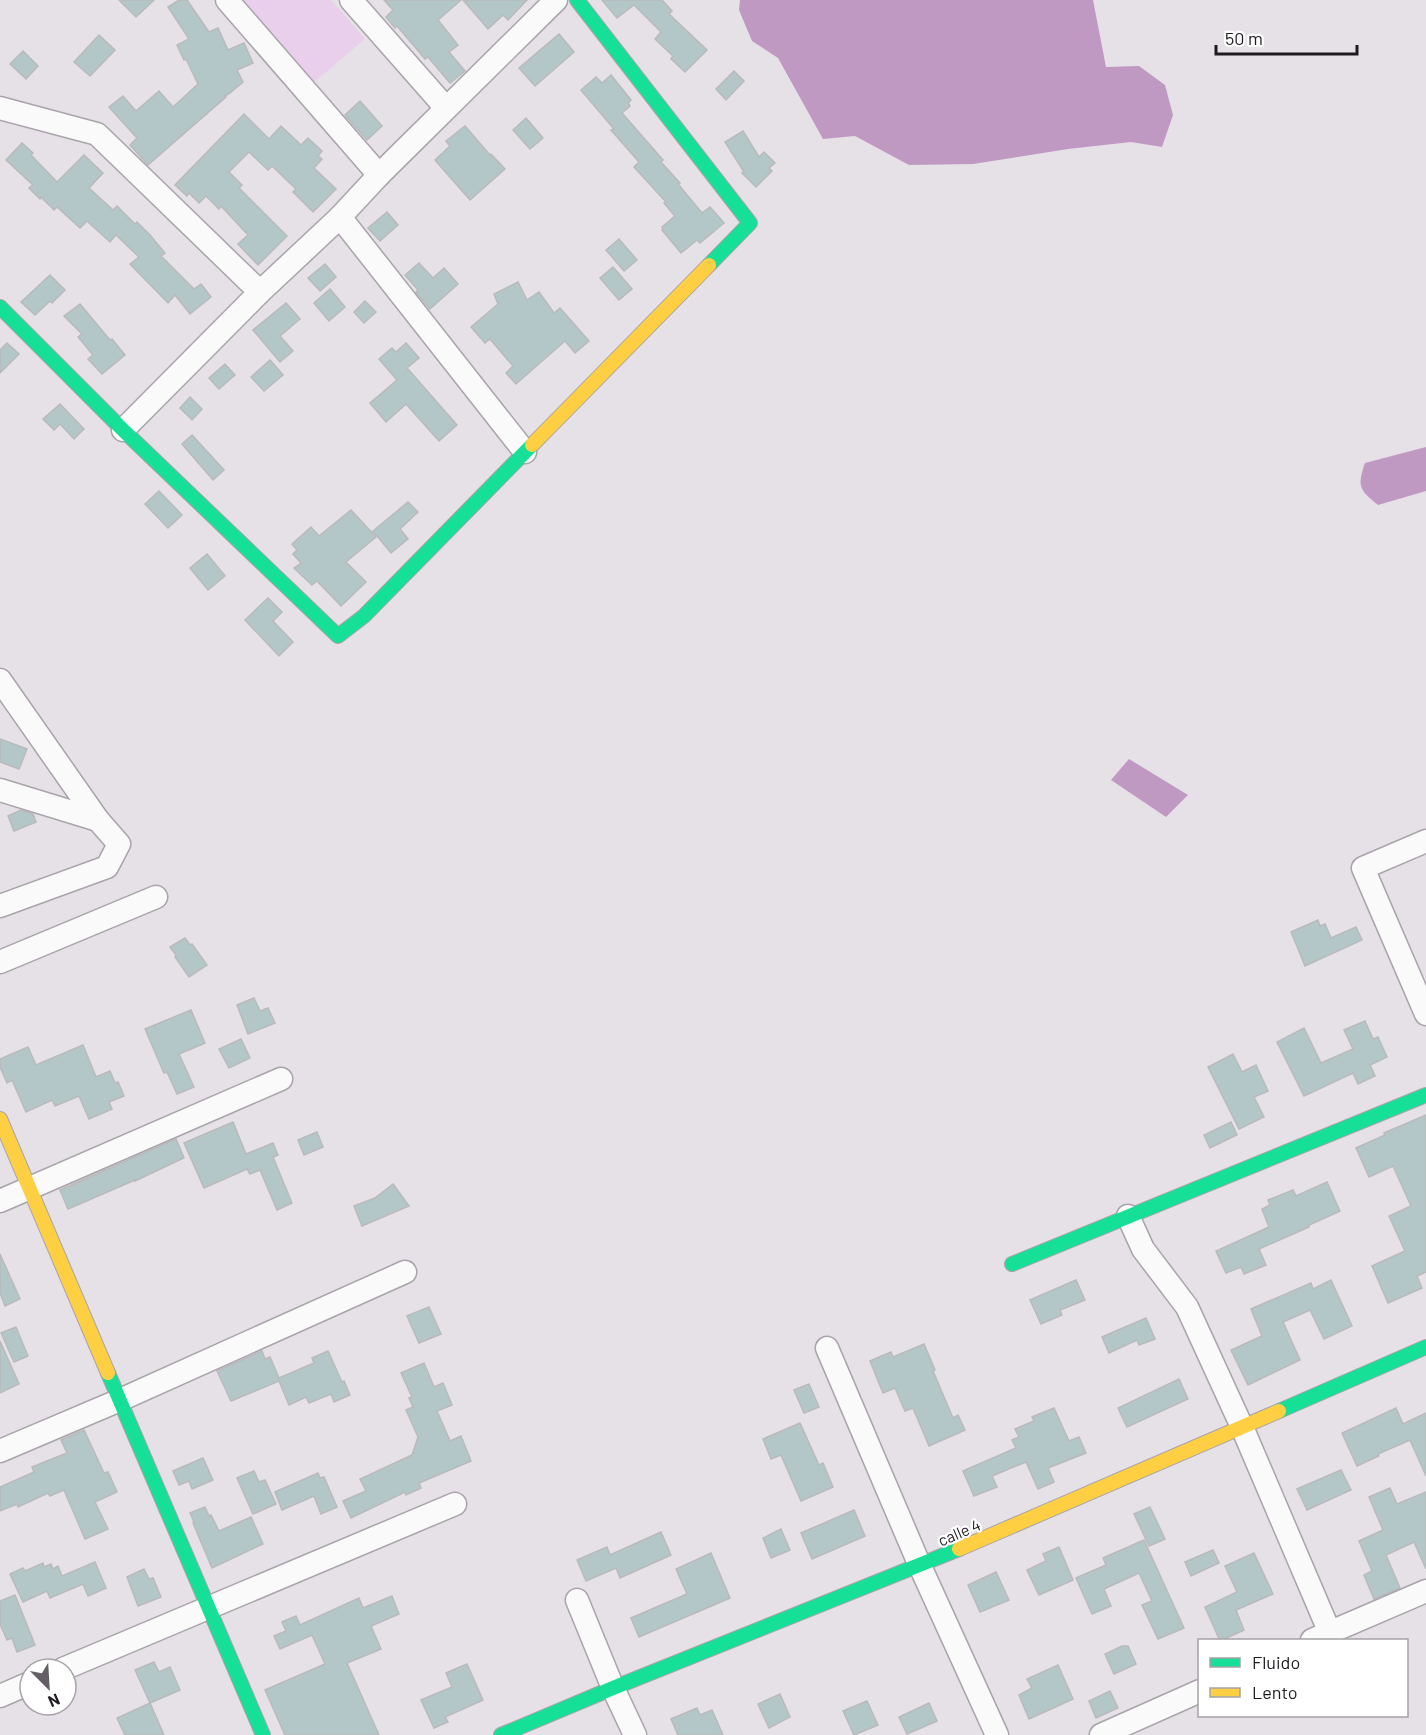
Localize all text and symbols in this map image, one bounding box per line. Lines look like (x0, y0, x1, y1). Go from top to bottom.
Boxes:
scale bar (1216, 18, 1357, 56)
text: 50 m (1225, 27, 1263, 49)
street label: calle 4 (935, 1515, 983, 1549)
legend (1198, 1639, 1408, 1717)
text: Fluido (1252, 1651, 1300, 1673)
north arrow (18, 1657, 78, 1717)
text: Lento (1252, 1681, 1298, 1703)
text: N (46, 1690, 63, 1712)

